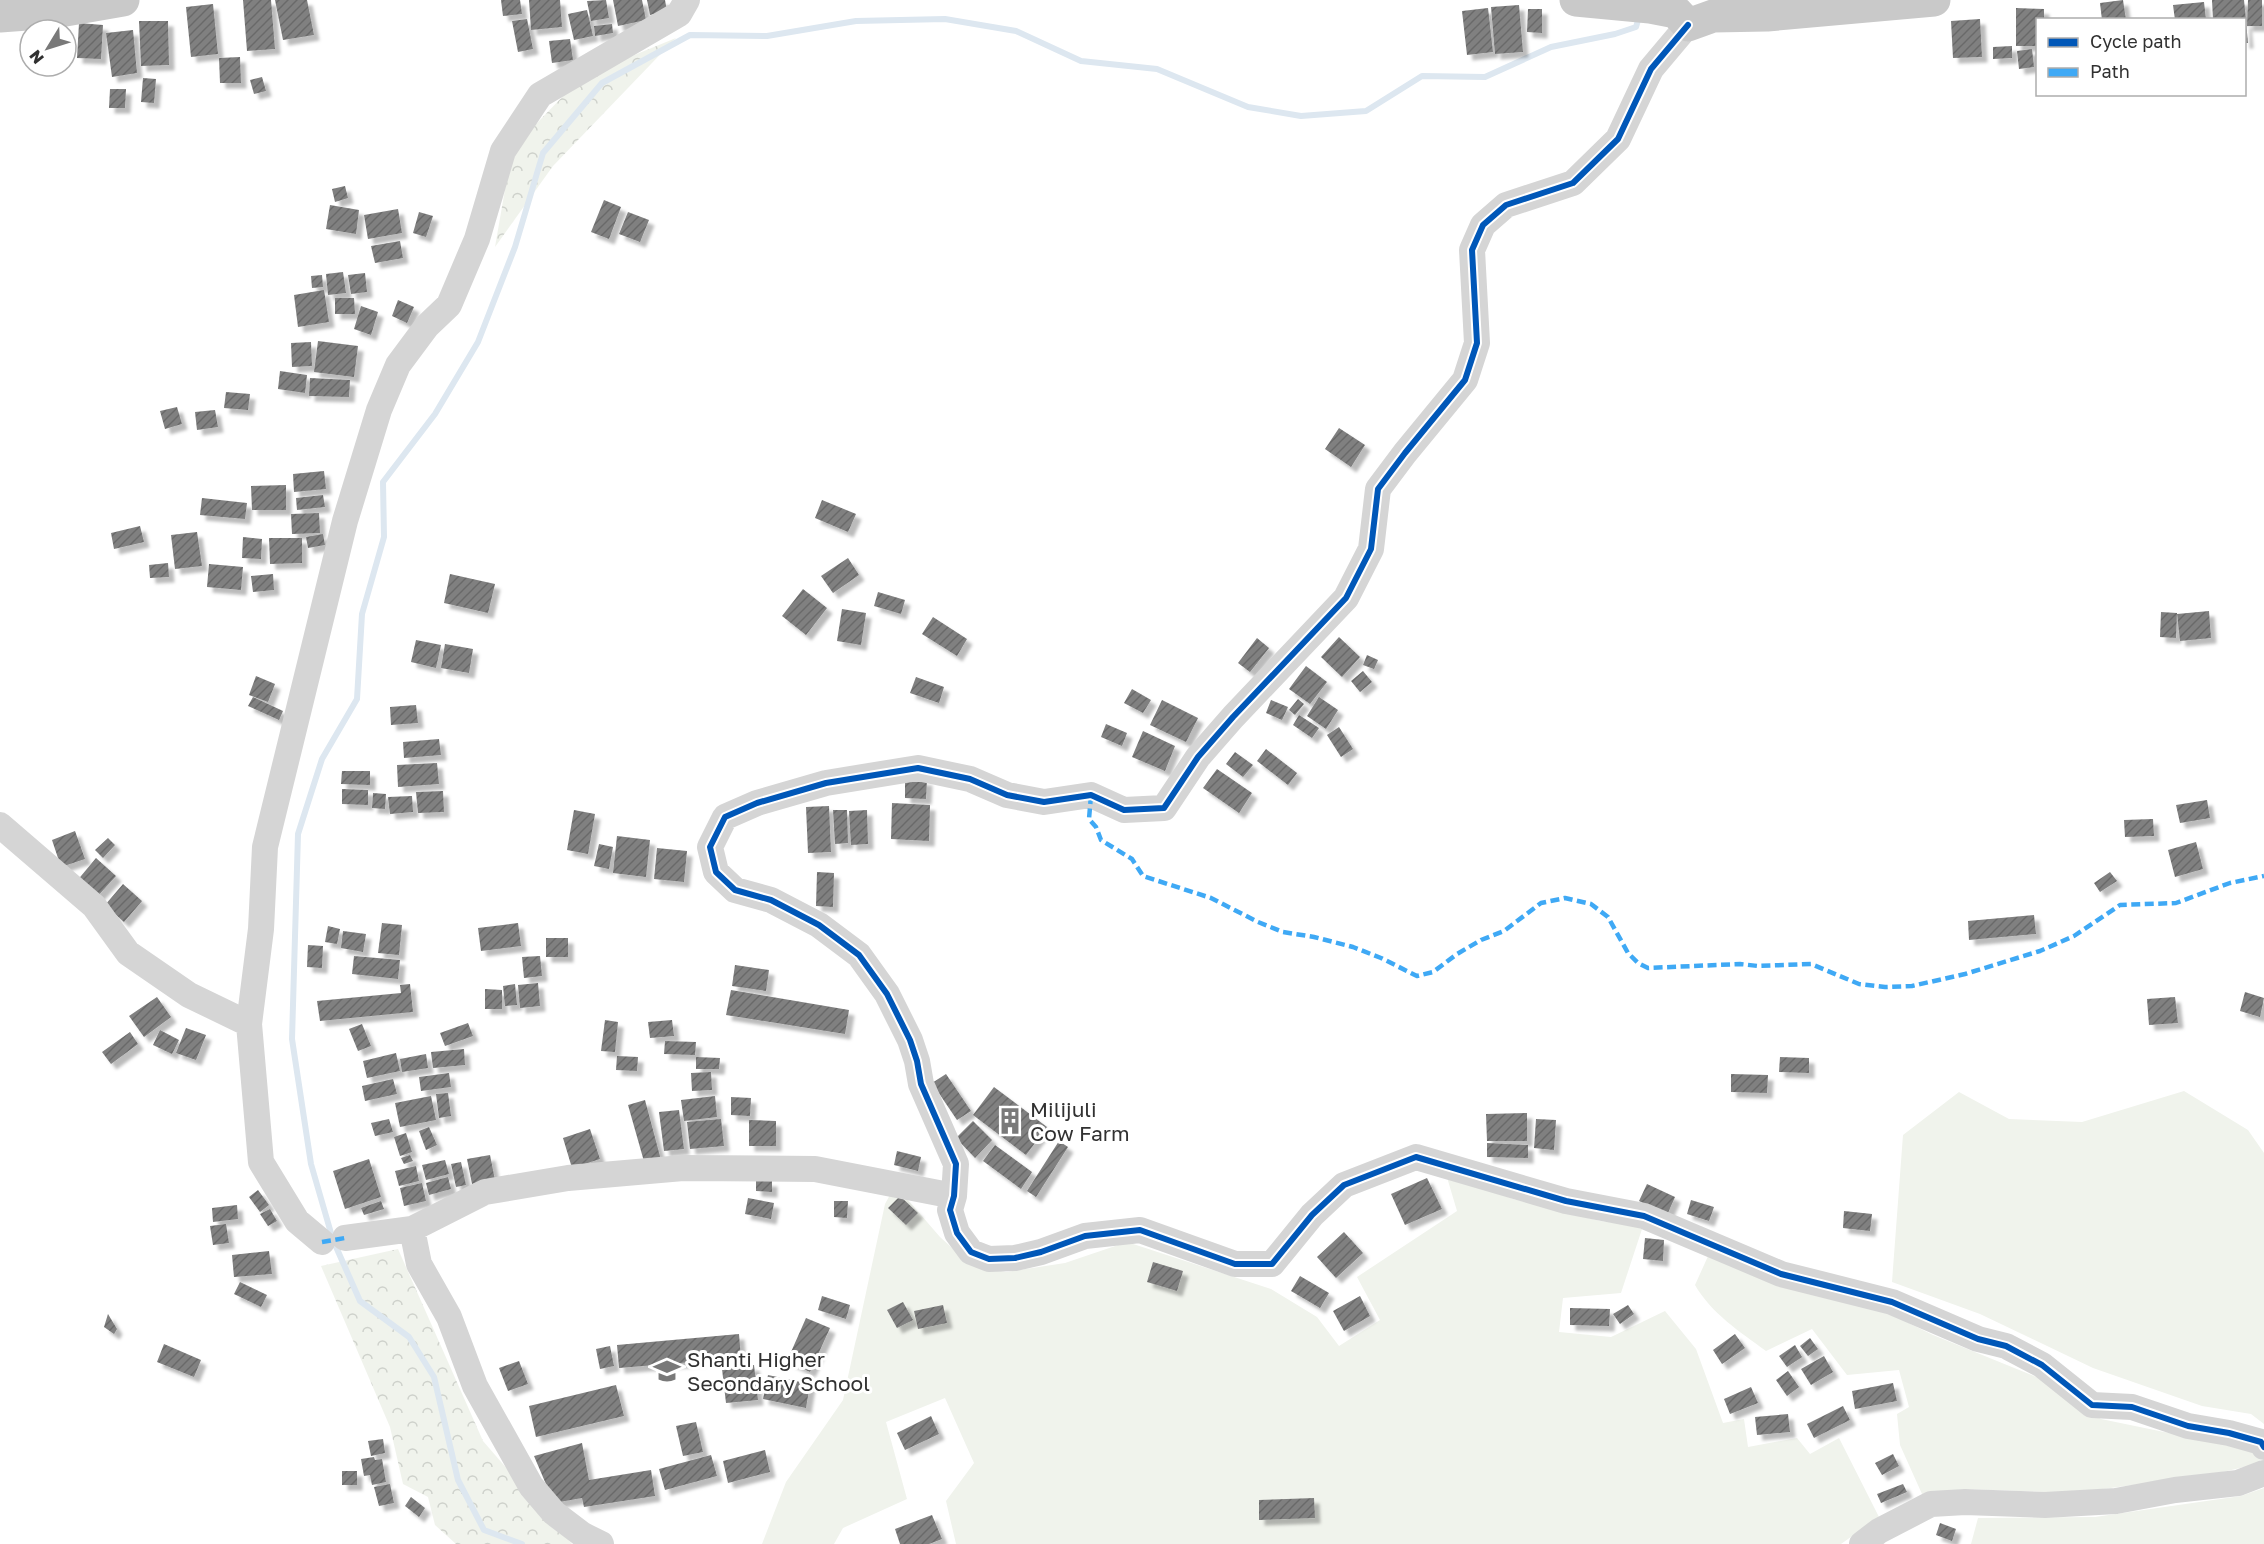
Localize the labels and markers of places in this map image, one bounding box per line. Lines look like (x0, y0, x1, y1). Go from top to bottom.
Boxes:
place label: Milijuli Cow Farm (1030, 1096, 1130, 1146)
building icon: Milijuli Cow Farm (995, 1106, 1025, 1136)
place label: Shanti Higher Secondary School (687, 1346, 870, 1396)
school or university icon: Shanti Higher Secondary School (652, 1356, 682, 1386)

